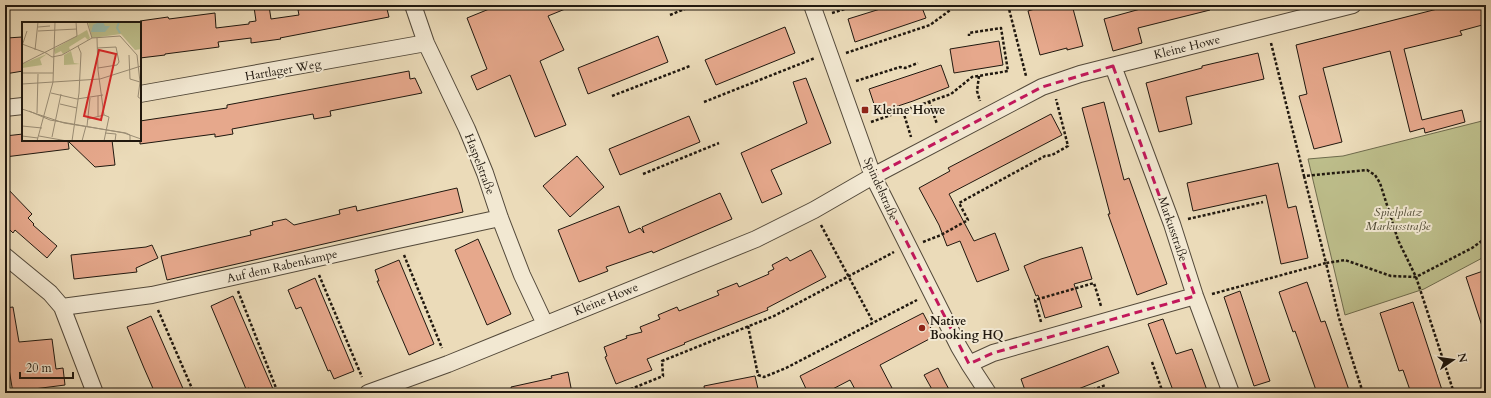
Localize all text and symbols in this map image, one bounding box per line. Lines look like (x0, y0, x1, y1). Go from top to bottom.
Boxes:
inset map (22, 22, 141, 141)
street label: Kleine Howe (1152, 31, 1222, 63)
street label: Hartlager Weg (244, 55, 322, 85)
place label: Kleine Howe (873, 102, 945, 118)
marker: Kleine Howe (860, 105, 870, 115)
street label: Haspelstraße (461, 131, 499, 197)
street label: Spindelstraße (860, 155, 902, 223)
street label: Markusstraße (1154, 194, 1192, 264)
park label: Spielplatz Markusstraße (1366, 204, 1431, 234)
street label: Auf dem Rabenkampe (225, 245, 339, 287)
street label: Kleine Howe (572, 279, 640, 319)
place label: Native Booking HQ (930, 313, 1004, 343)
marker: Native Booking HQ (917, 323, 927, 333)
north arrow (1433, 340, 1473, 380)
text: N (1454, 352, 1471, 365)
scale bar (20, 354, 73, 380)
text: 20 m (26, 360, 53, 376)

